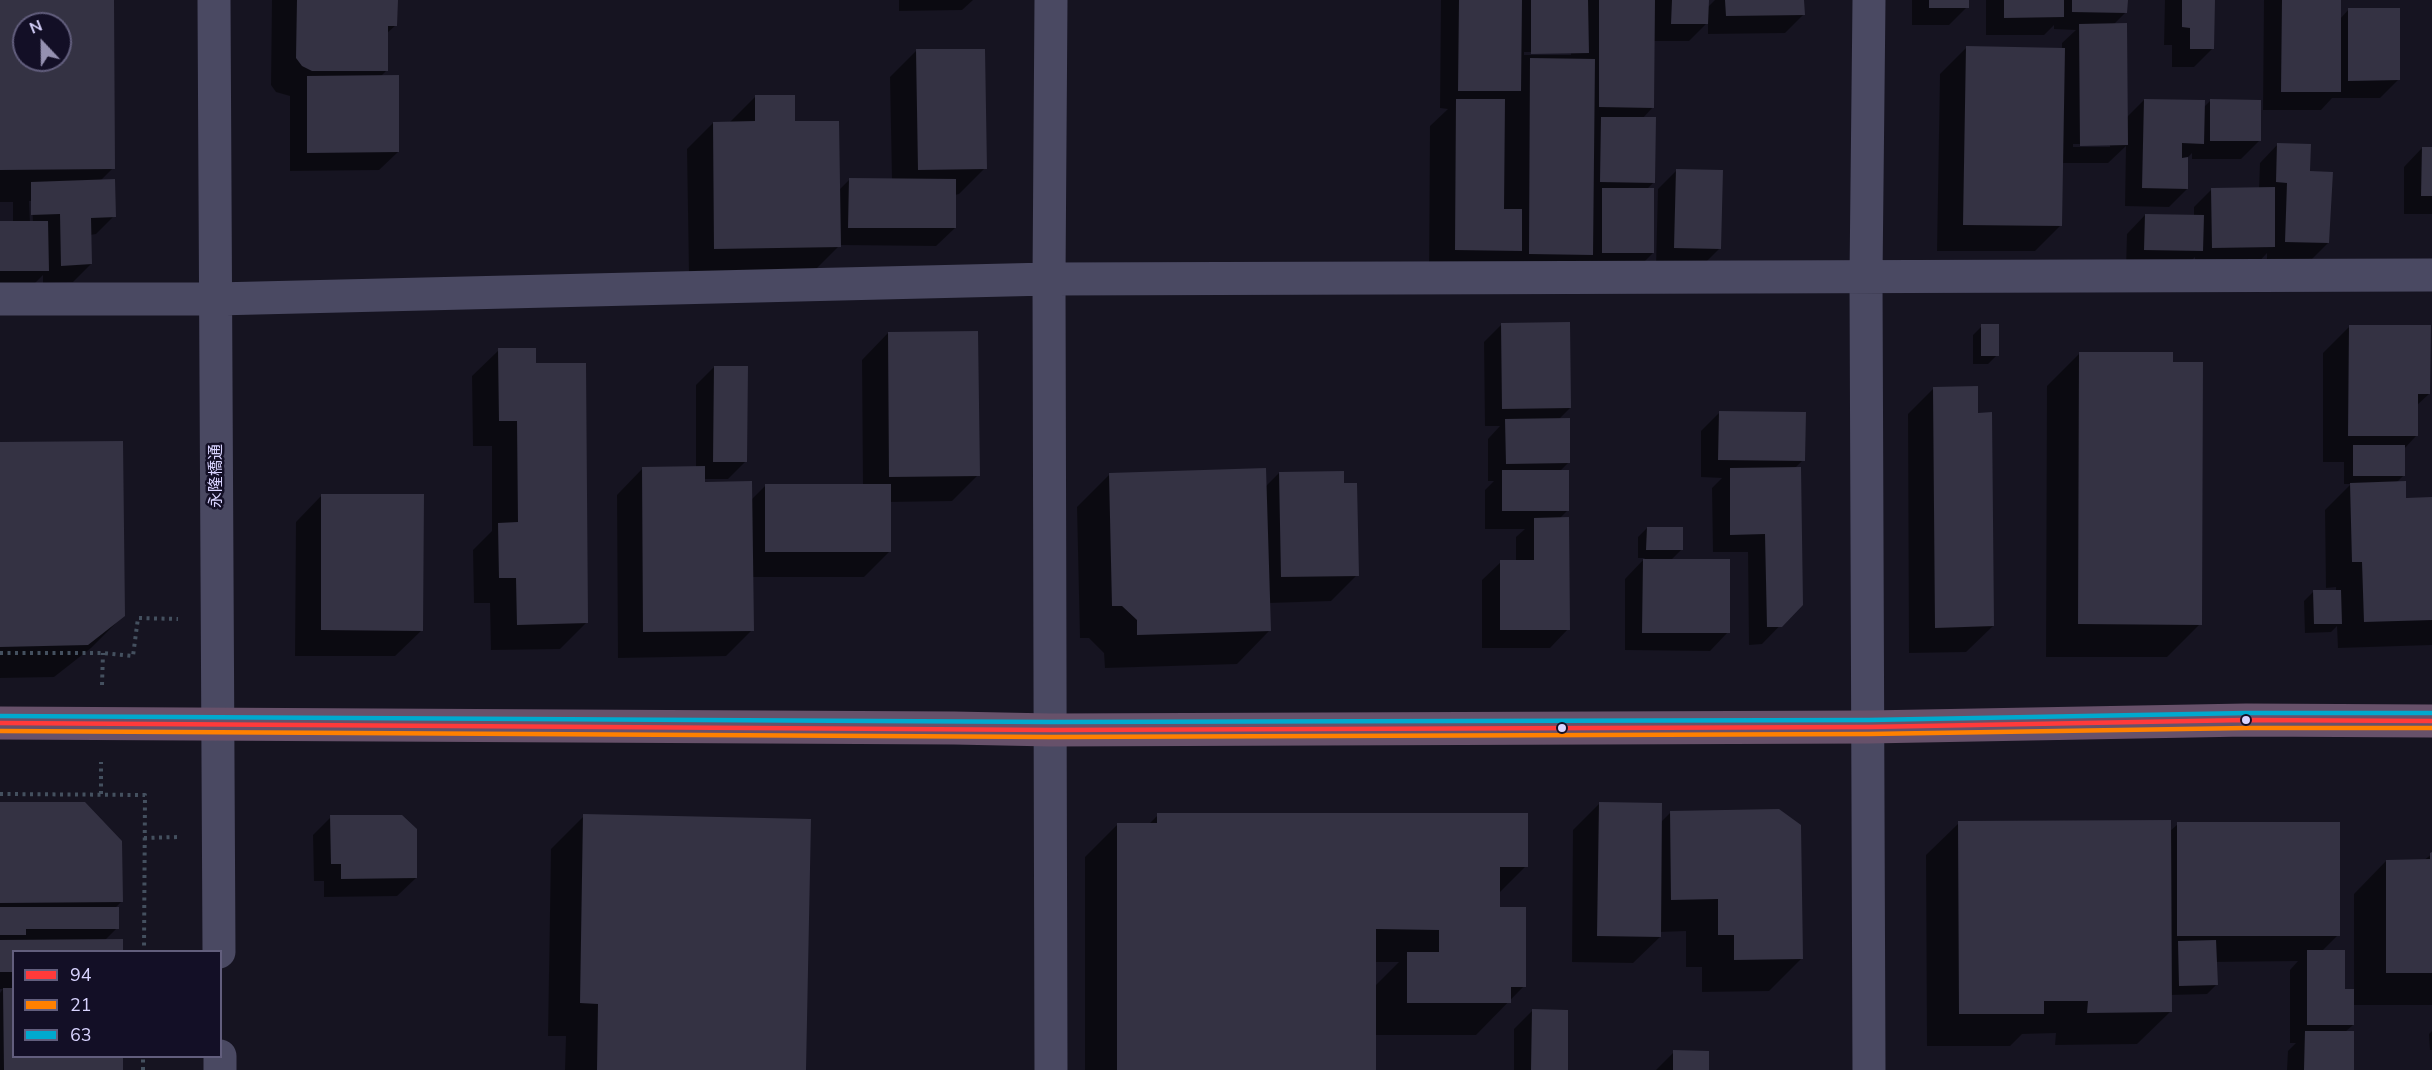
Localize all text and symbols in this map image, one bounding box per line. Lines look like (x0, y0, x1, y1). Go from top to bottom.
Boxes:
north arrow (12, 12, 72, 72)
text: N (26, 15, 46, 40)
street label: 永隆橋通 (207, 444, 227, 508)
unlabelled marker (2240, 714, 2252, 726)
unlabelled marker (1556, 722, 1568, 734)
legend (12, 950, 222, 1058)
text: 94 (70, 963, 92, 987)
text: 21 (70, 993, 92, 1017)
text: 63 (70, 1023, 92, 1047)

